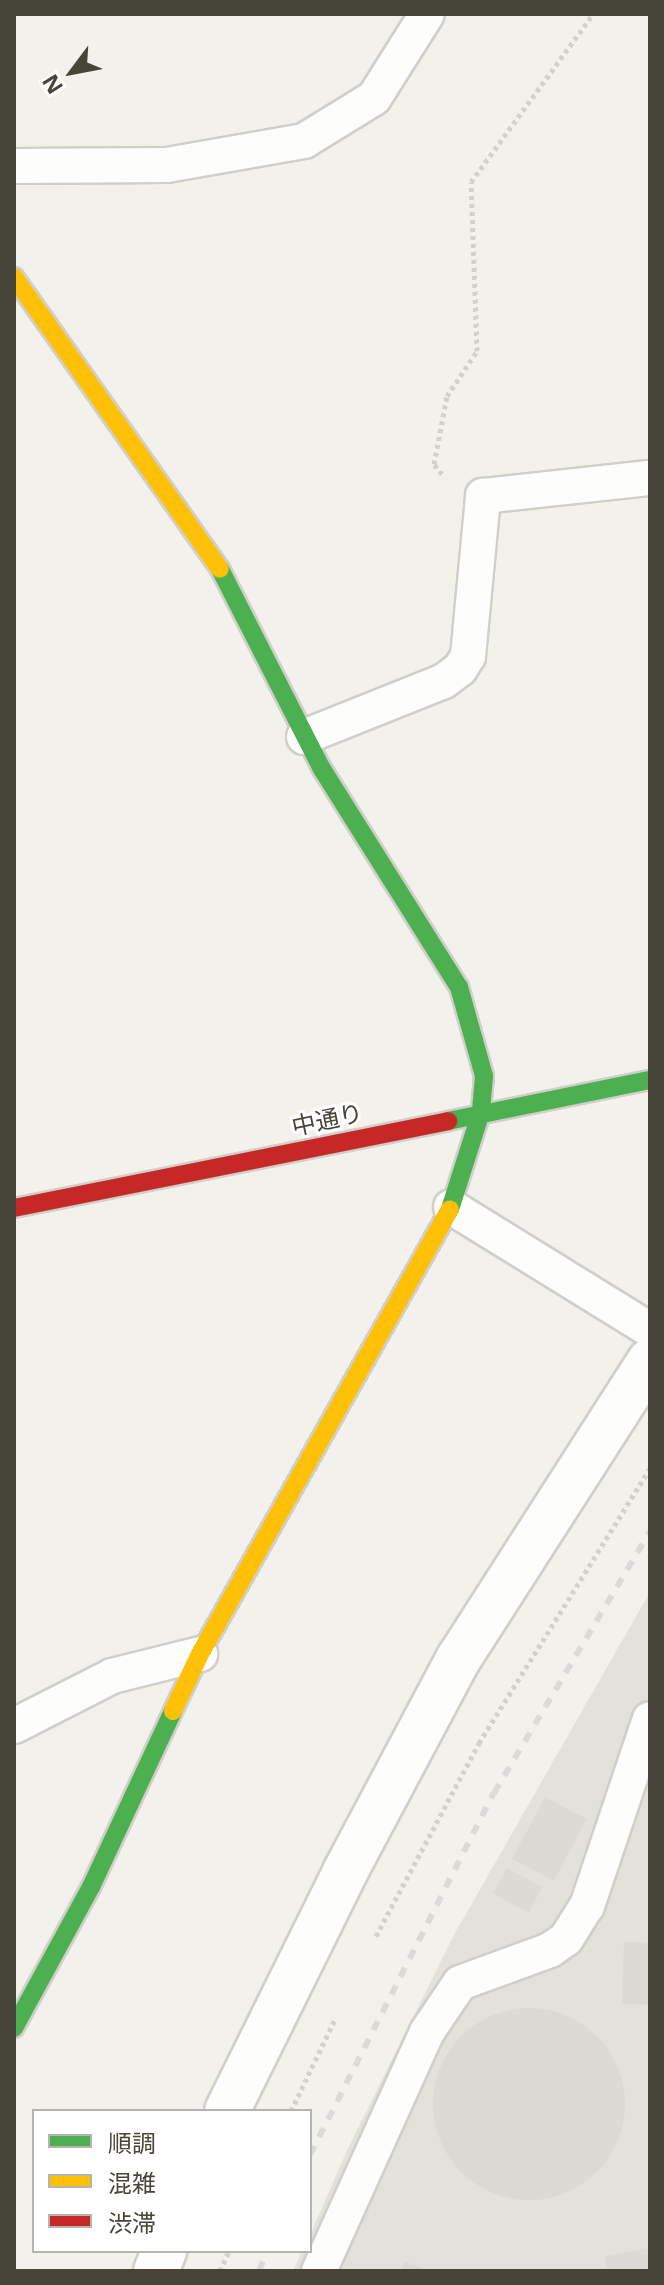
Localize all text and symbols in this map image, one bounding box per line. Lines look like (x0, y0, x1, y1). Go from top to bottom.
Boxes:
north arrow (32, 32, 112, 112)
text: N (34, 69, 69, 100)
street label: 中通り (289, 1097, 365, 1141)
legend (32, 2109, 312, 2253)
text: 順調 (108, 2126, 156, 2159)
text: 混雑 (108, 2166, 156, 2199)
text: 渋滞 (108, 2206, 156, 2239)

